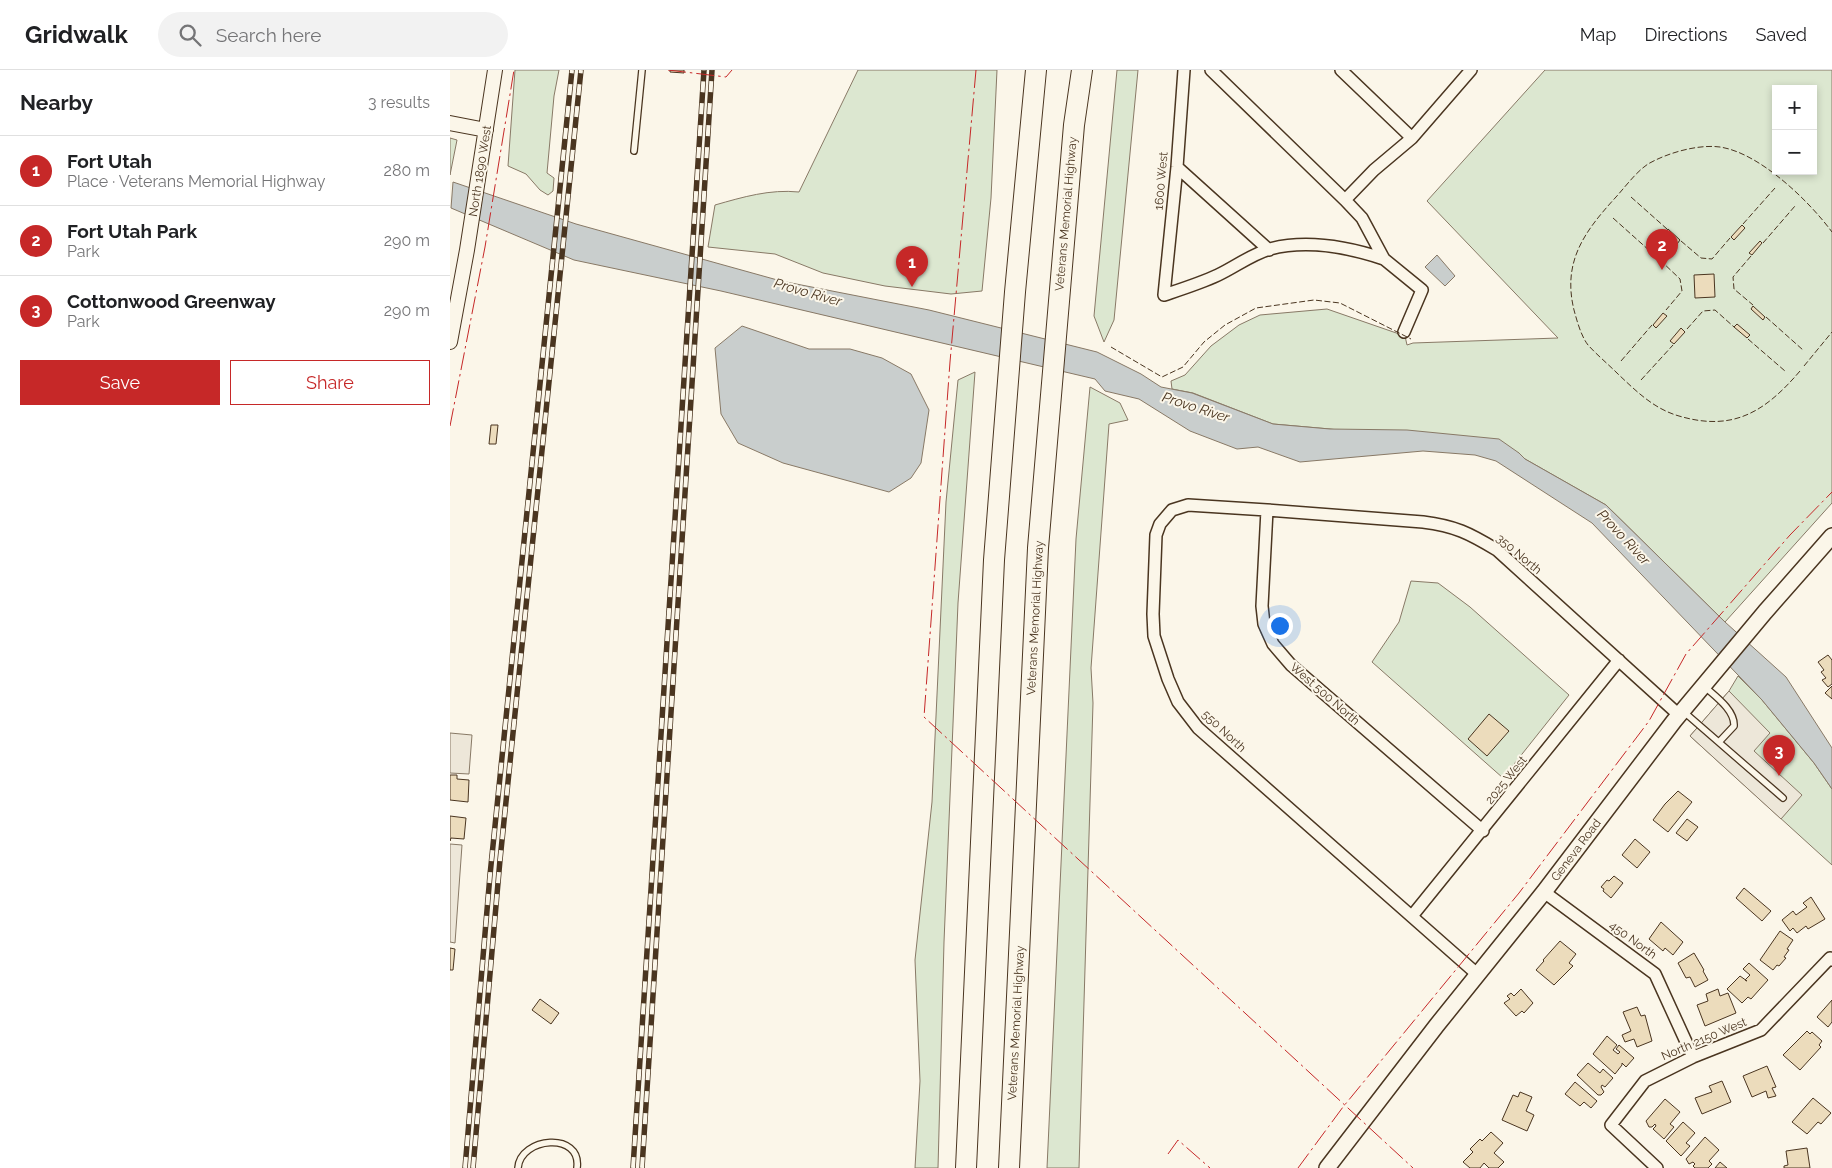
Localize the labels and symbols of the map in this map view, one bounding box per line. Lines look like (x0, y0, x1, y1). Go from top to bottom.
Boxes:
street label: North 1890 West (466, 124, 494, 218)
street label: Veterans Memorial Highway (1052, 136, 1080, 292)
street label: 1600 West (1151, 151, 1171, 211)
pin: 2 (1646, 229, 1678, 270)
pin: 1 (896, 246, 928, 287)
water label: Provo River (772, 275, 845, 310)
water label: Provo River (1160, 389, 1233, 426)
water label: Provo River (1594, 506, 1654, 569)
street label: 350 North (1493, 531, 1545, 577)
street label: Veterans Memorial Highway (1024, 540, 1046, 696)
your location (1267, 613, 1293, 639)
street label: West 500 North (1287, 660, 1363, 728)
street label: 550 North (1199, 707, 1249, 755)
pin: 3 (1763, 735, 1795, 776)
street label: 2025 West (1482, 753, 1530, 807)
street label: Geneva Road (1548, 816, 1604, 884)
street label: 450 North (1607, 918, 1659, 962)
street label: Veterans Memorial Highway (1005, 945, 1027, 1101)
street label: North 2150 West (1659, 1015, 1749, 1063)

